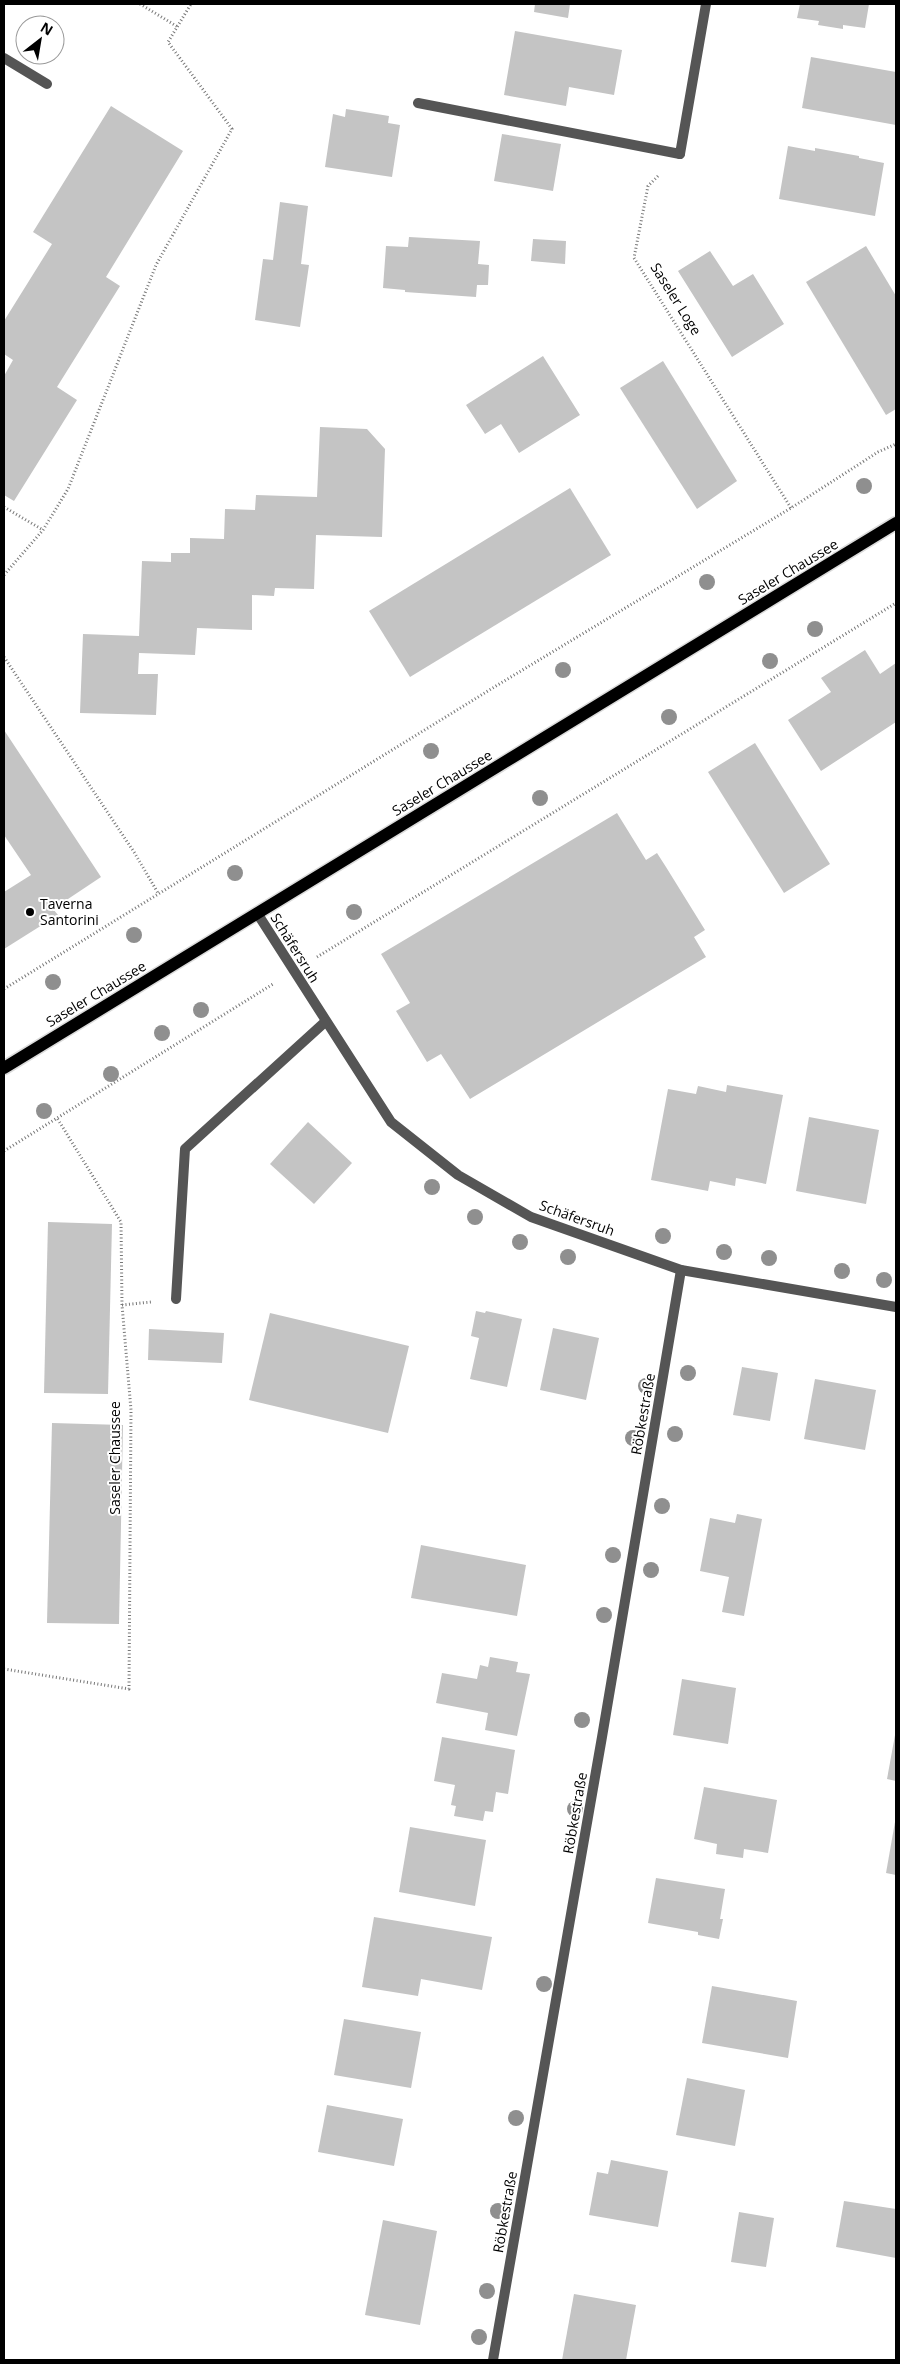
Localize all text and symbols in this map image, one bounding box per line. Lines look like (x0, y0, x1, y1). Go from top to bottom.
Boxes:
north arrow (15, 15, 65, 65)
text: N (37, 17, 57, 40)
street label: Saseler Loge (647, 259, 706, 339)
street label: Saseler Chaussee (734, 534, 841, 609)
street label: Saseler Chaussee (388, 745, 495, 820)
place label: Taverna Santorini (40, 894, 99, 929)
marker: Taverna Santorini (24, 906, 36, 918)
street label: Schäfersruh (267, 909, 324, 986)
street label: Saseler Chaussee (42, 956, 149, 1031)
street label: Schäfersruh (537, 1195, 617, 1240)
street label: Röbkestraße (626, 1371, 659, 1456)
street label: Saseler Chaussee (105, 1401, 124, 1515)
street label: Röbkestraße (558, 1770, 591, 1855)
street label: Röbkestraße (488, 2169, 521, 2254)

